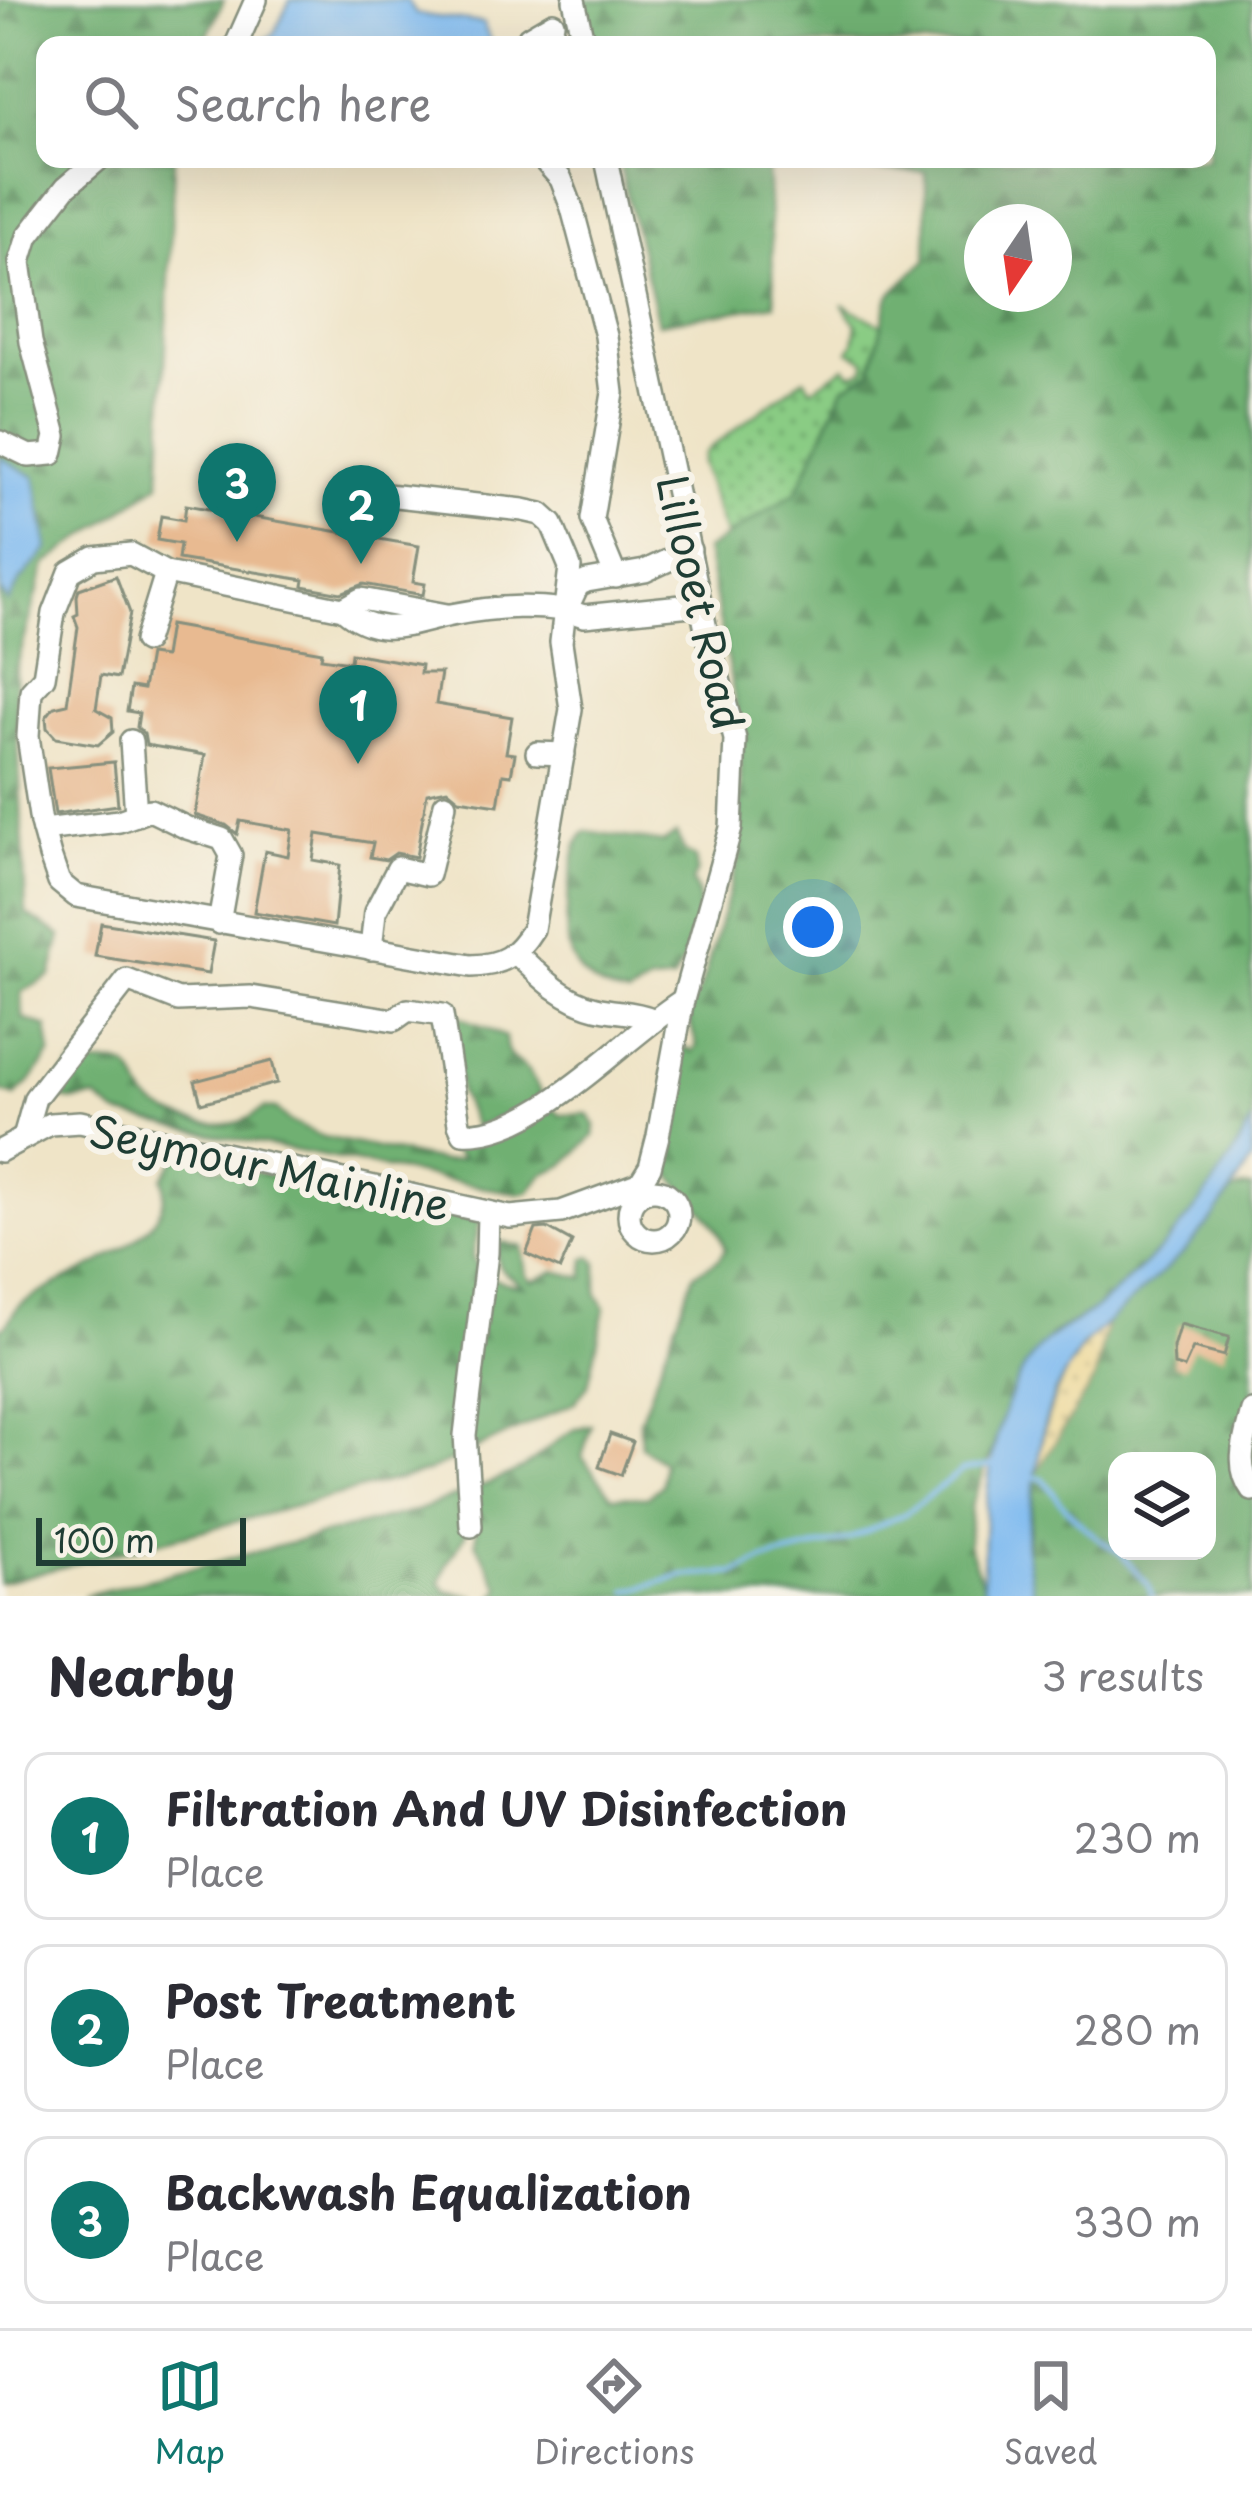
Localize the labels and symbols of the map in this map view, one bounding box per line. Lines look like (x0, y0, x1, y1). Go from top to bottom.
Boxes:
north arrow (964, 204, 1072, 312)
pin: 3 (198, 443, 276, 542)
pin: 2 (322, 465, 400, 564)
street label: Lillooet Road (642, 468, 762, 736)
pin: 1 (319, 665, 397, 764)
your location (783, 897, 843, 957)
street label: Seymour Mainline (84, 1097, 456, 1235)
scale bar (36, 1512, 246, 1565)

